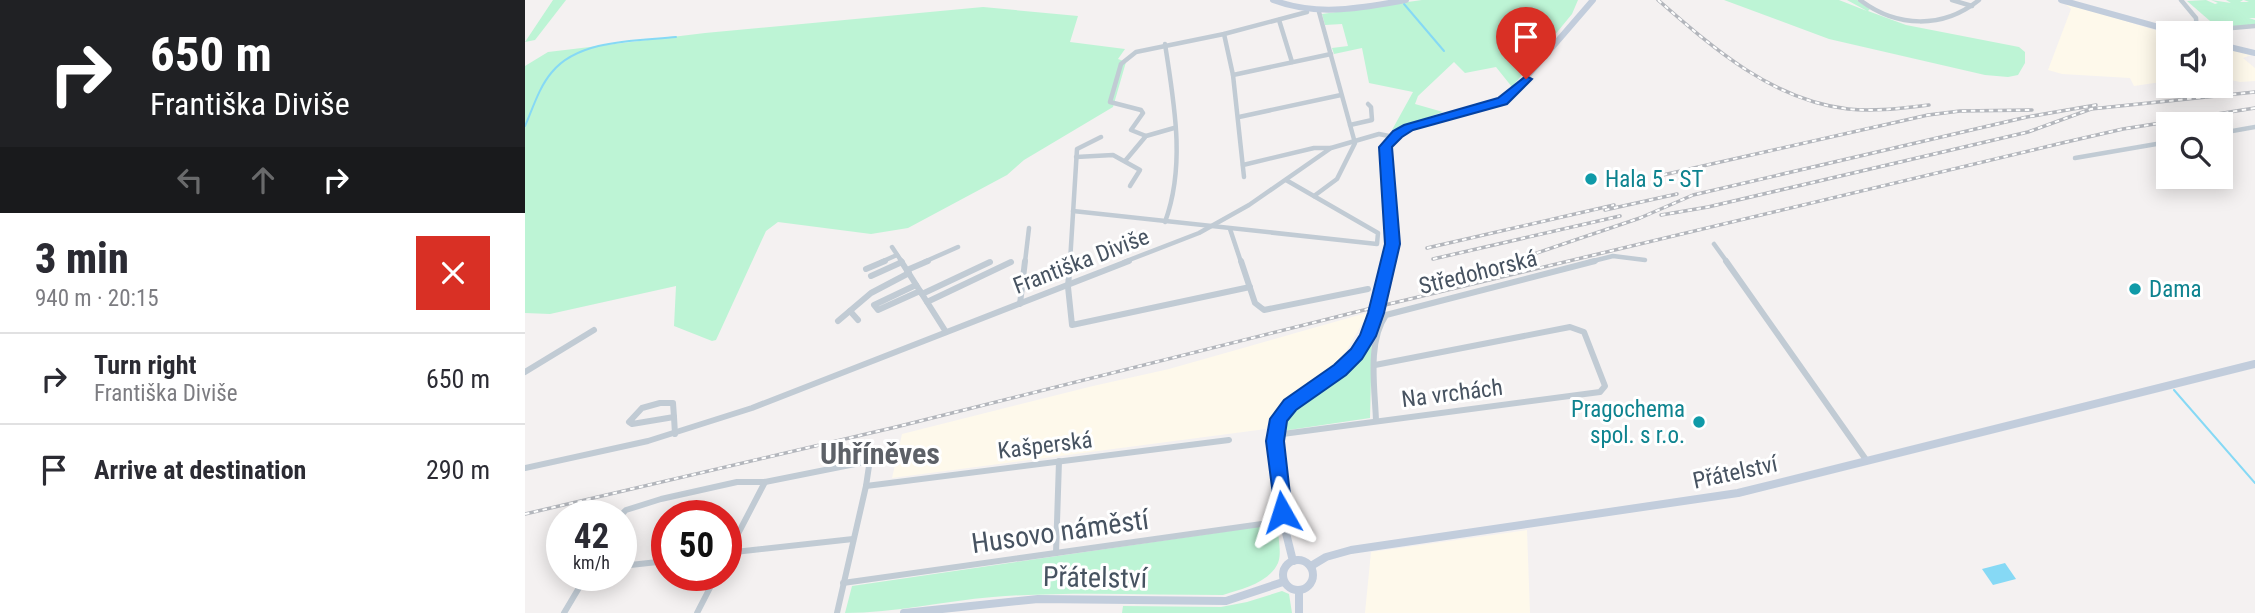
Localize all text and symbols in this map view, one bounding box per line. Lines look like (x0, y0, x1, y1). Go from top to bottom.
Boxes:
pin (1496, 7, 1556, 79)
icon: arrive (1507, 18, 1545, 56)
map controls (2156, 21, 2233, 189)
button: sound (2156, 21, 2233, 98)
text: 650 m (150, 26, 272, 83)
icon: right (35, 28, 126, 119)
text: Františka Diviše (150, 85, 350, 123)
button: search (2156, 112, 2233, 189)
icon: left (171, 161, 209, 199)
icon: ahead (244, 161, 282, 199)
icon: right (317, 161, 355, 199)
place label: Hala 5 - ST (1605, 166, 1703, 193)
marker: Hala 5 - ST (1583, 171, 1599, 187)
street label: Františka Diviše (1009, 223, 1153, 300)
text: 3 min (35, 234, 129, 283)
button: close (416, 236, 490, 310)
street label: Středohorská (1416, 245, 1540, 300)
place label: Dama (2149, 276, 2201, 303)
marker: Dama (2127, 281, 2143, 297)
text: 940 m · 20:15 (35, 285, 159, 312)
text: Turn right (94, 350, 196, 380)
icon: right (35, 360, 73, 398)
text: 650 m (426, 364, 490, 394)
street label: Na vrchách (1400, 374, 1504, 413)
text: Františka Diviše (94, 380, 238, 407)
place label: Pragochema spol. s r.o. (1571, 396, 1685, 449)
marker: Pragochema spol. s r.o. (1691, 414, 1707, 430)
street label: Kašperská (996, 426, 1094, 465)
district label: Uhříněves (820, 436, 940, 471)
street label: Přátelství (1690, 450, 1781, 495)
icon: arrive (35, 451, 73, 489)
text: Arrive at destination (94, 455, 306, 485)
text: 290 m (426, 455, 490, 485)
position arrow (1245, 475, 1319, 549)
speed limit sign: 50 (651, 500, 742, 591)
street label: Husovo náměstí (969, 503, 1152, 560)
text: 42 (574, 516, 609, 557)
text: km/h (573, 552, 610, 573)
street label: Přátelství (1043, 560, 1149, 595)

